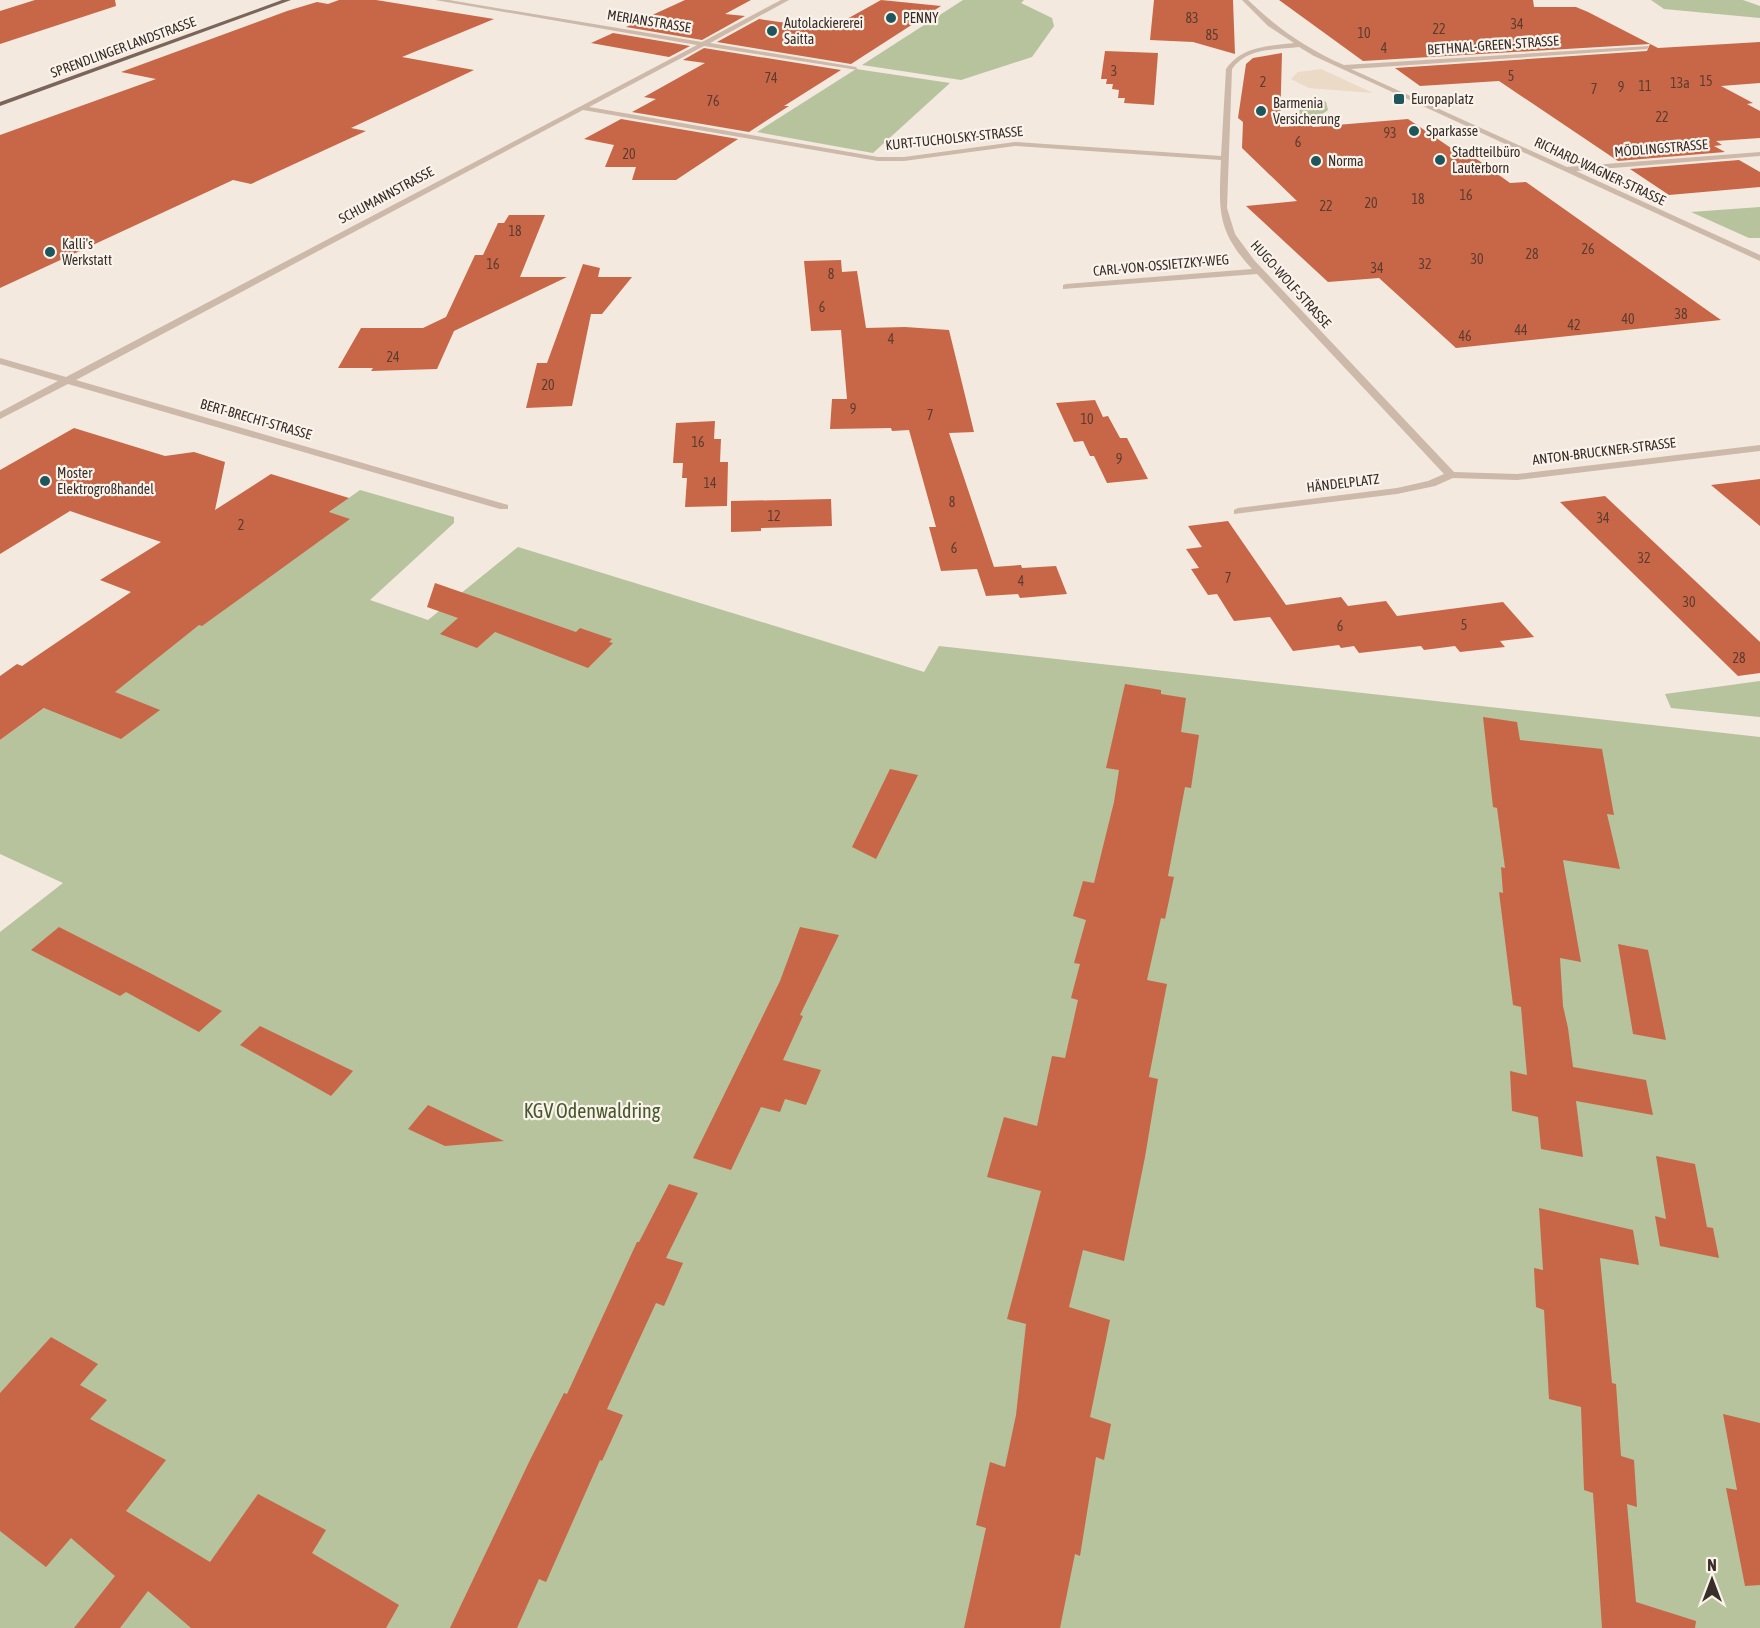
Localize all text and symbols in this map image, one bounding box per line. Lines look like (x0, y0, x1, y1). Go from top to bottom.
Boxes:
street label: MERIANSTRASSE (606, 6, 692, 36)
place label: PENNY (903, 10, 939, 26)
house number: 83 (1185, 10, 1199, 26)
marker: PENNY (884, 11, 898, 25)
street label: SPRENDLINGER LANDSTRASSE (48, 13, 198, 81)
place label: Autolackiererei Saitta (784, 15, 863, 47)
house number: 34 (1510, 16, 1524, 32)
house number: 22 (1432, 21, 1446, 37)
marker: Autolackiererei Saitta (765, 24, 779, 38)
house number: 10 (1357, 25, 1371, 41)
house number: 85 (1205, 27, 1219, 43)
street label: BETHNAL-GREEN-STRASSE (1427, 32, 1559, 58)
house number: 4 (1381, 40, 1388, 56)
house number: 3 (1111, 63, 1117, 79)
house number: 5 (1508, 68, 1514, 84)
house number: 74 (764, 70, 778, 86)
house number: 15 (1699, 73, 1713, 89)
house number: 2 (1260, 74, 1266, 90)
house number: 13a (1670, 75, 1690, 91)
house number: 11 (1638, 78, 1652, 94)
house number: 9 (1618, 79, 1624, 95)
house number: 7 (1591, 81, 1597, 97)
place label: Europaplatz (1411, 91, 1474, 107)
marker: Europaplatz (1392, 92, 1406, 106)
house number: 76 (706, 93, 720, 109)
place label: Barmenia Versicherung (1273, 95, 1340, 127)
marker: Barmenia Versicherung (1254, 104, 1268, 118)
house number: 22 (1655, 109, 1669, 125)
street label: KURT-TUCHOLSKY-STRASSE (885, 123, 1024, 153)
place label: Sparkasse (1426, 123, 1478, 139)
marker: Sparkasse (1407, 124, 1421, 138)
house number: 93 (1383, 125, 1397, 141)
house number: 6 (1295, 134, 1302, 150)
street label: RICHARD-WAGNER-STRASSE (1532, 134, 1668, 208)
street label: MÖDLINGSTRASSE (1614, 136, 1708, 160)
place label: Stadtteilbüro Lauterborn (1452, 144, 1520, 176)
house number: 20 (622, 146, 636, 162)
place label: Norma (1328, 153, 1364, 169)
marker: Stadtteilbüro Lauterborn (1433, 153, 1447, 167)
marker: Norma (1309, 154, 1323, 168)
street label: SCHUMANNSTRASSE (336, 163, 436, 227)
house number: 16 (1459, 187, 1473, 203)
house number: 18 (1411, 191, 1425, 207)
house number: 20 (1364, 195, 1378, 211)
house number: 22 (1319, 198, 1333, 214)
house number: 18 (508, 223, 522, 239)
place label: Kalli's Werkstatt (62, 236, 112, 268)
street label: HUGO-WOLF-STRASSE (1248, 237, 1334, 331)
house number: 26 (1581, 241, 1595, 257)
marker: Kalli's Werkstatt (43, 245, 57, 259)
house number: 28 (1525, 246, 1539, 262)
street label: CARL-VON-OSSIETZKY-WEG (1092, 251, 1230, 279)
house number: 30 (1470, 251, 1484, 267)
house number: 16 (486, 256, 500, 272)
house number: 32 (1418, 256, 1432, 272)
house number: 34 (1370, 260, 1384, 276)
house number: 8 (828, 266, 835, 282)
house number: 6 (819, 299, 826, 315)
house number: 38 (1674, 306, 1688, 322)
house number: 40 (1621, 311, 1635, 327)
house number: 42 (1567, 317, 1581, 333)
house number: 44 (1514, 322, 1528, 338)
house number: 46 (1458, 328, 1472, 344)
house number: 4 (888, 331, 895, 347)
house number: 24 (386, 349, 400, 365)
house number: 20 (541, 377, 555, 393)
street label: BERT-BRECHT-STRASSE (198, 395, 314, 443)
house number: 9 (850, 401, 856, 417)
house number: 7 (927, 407, 933, 423)
house number: 10 (1080, 411, 1094, 427)
house number: 16 (691, 434, 705, 450)
street label: ANTON-BRUCKNER-STRASSE (1531, 434, 1677, 468)
house number: 9 (1116, 451, 1122, 467)
place label: Moster Elektrogroßhandel (57, 465, 154, 497)
street label: HÄNDELPLATZ (1306, 471, 1380, 495)
marker: Moster Elektrogroßhandel (38, 474, 52, 488)
house number: 14 (703, 475, 717, 491)
house number: 8 (949, 494, 956, 510)
house number: 12 (767, 508, 781, 524)
house number: 34 (1596, 510, 1610, 526)
house number: 2 (238, 517, 244, 533)
house number: 6 (951, 540, 958, 556)
house number: 32 (1637, 550, 1651, 566)
house number: 7 (1225, 570, 1231, 586)
house number: 4 (1018, 573, 1025, 589)
house number: 30 (1682, 594, 1696, 610)
house number: 5 (1461, 617, 1467, 633)
house number: 6 (1337, 618, 1344, 634)
house number: 28 (1732, 650, 1746, 666)
park label: KGV Odenwaldring (524, 1099, 661, 1122)
north arrow (1682, 1550, 1742, 1610)
text: N (1707, 1556, 1717, 1574)

